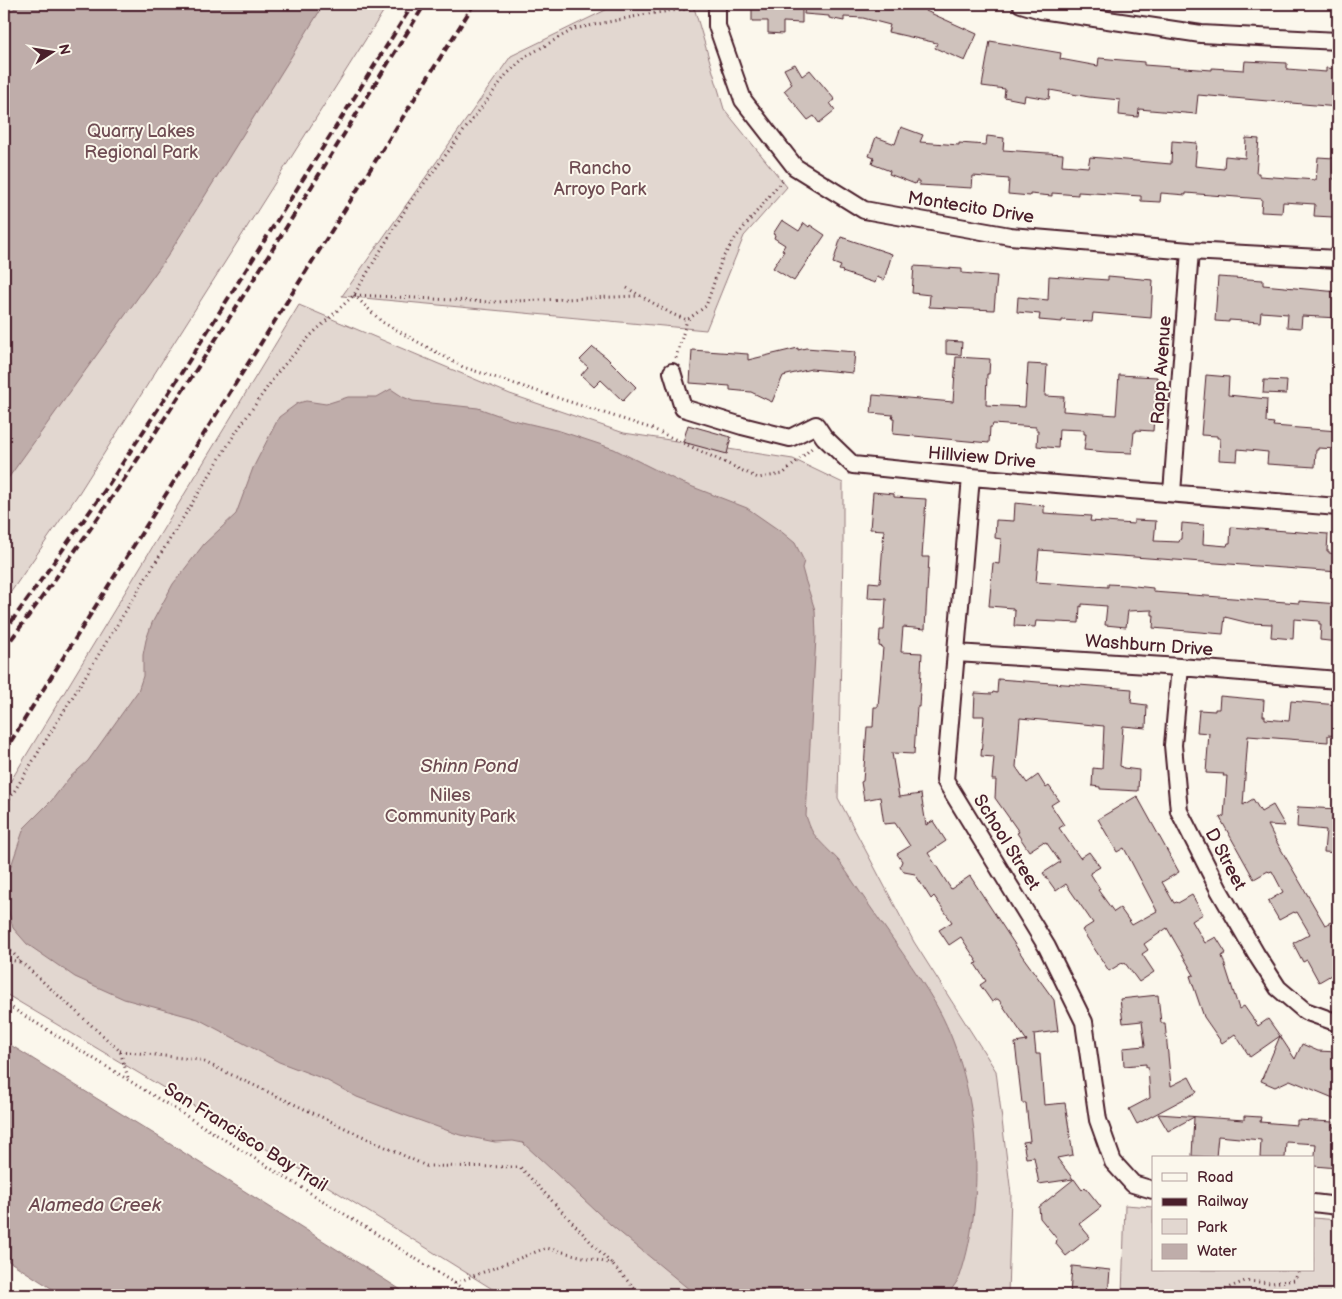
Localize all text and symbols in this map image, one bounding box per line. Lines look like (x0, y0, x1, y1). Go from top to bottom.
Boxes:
north arrow (28, 28, 78, 78)
text: N (55, 42, 74, 56)
park label: Quarry Lakes Regional Park (84, 121, 198, 163)
park label: Rancho Arroyo Park (554, 158, 646, 200)
street label: Montecito Drive (906, 187, 1036, 228)
street label: Rapp Avenue (1147, 315, 1176, 425)
street label: Hillview Drive (927, 442, 1037, 473)
street label: Washburn Drive (1084, 631, 1214, 660)
water label: Shinn Pond (420, 755, 519, 778)
park label: Niles Community Park (385, 785, 515, 827)
street label: School Street (969, 791, 1045, 894)
street label: D Street (1201, 825, 1251, 894)
street label: San Francisco Bay Trail (160, 1078, 331, 1196)
legend (1152, 1156, 1314, 1272)
text: Road (1197, 1168, 1233, 1187)
text: Railway (1197, 1192, 1248, 1211)
water label: Alameda Creek (28, 1194, 162, 1217)
text: Park (1197, 1218, 1228, 1237)
text: Water (1197, 1242, 1237, 1261)

